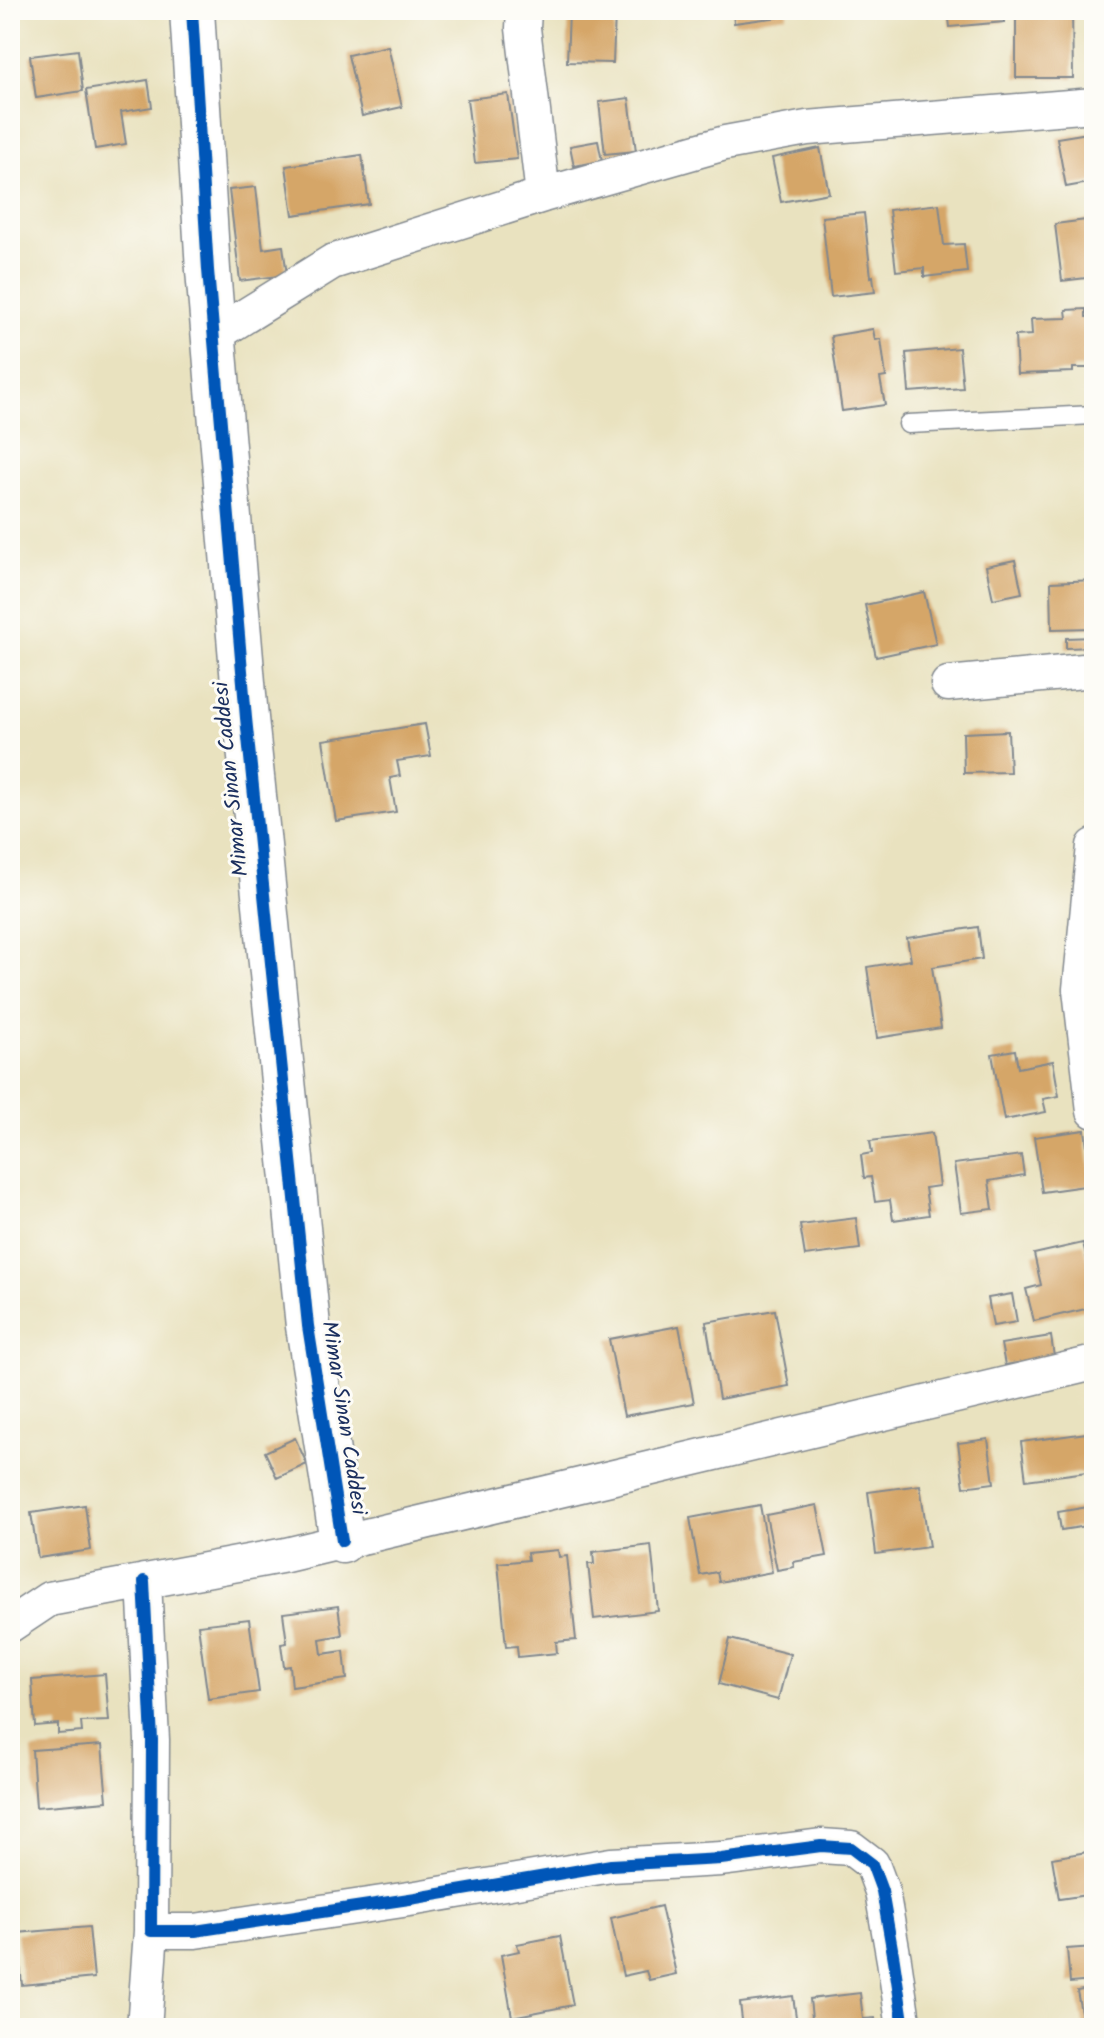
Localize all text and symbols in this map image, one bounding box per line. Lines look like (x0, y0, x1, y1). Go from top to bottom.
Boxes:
street label: Mimar Sinan Caddesi (204, 679, 260, 878)
street label: Mimar Sinan Caddesi (310, 1318, 376, 1518)

